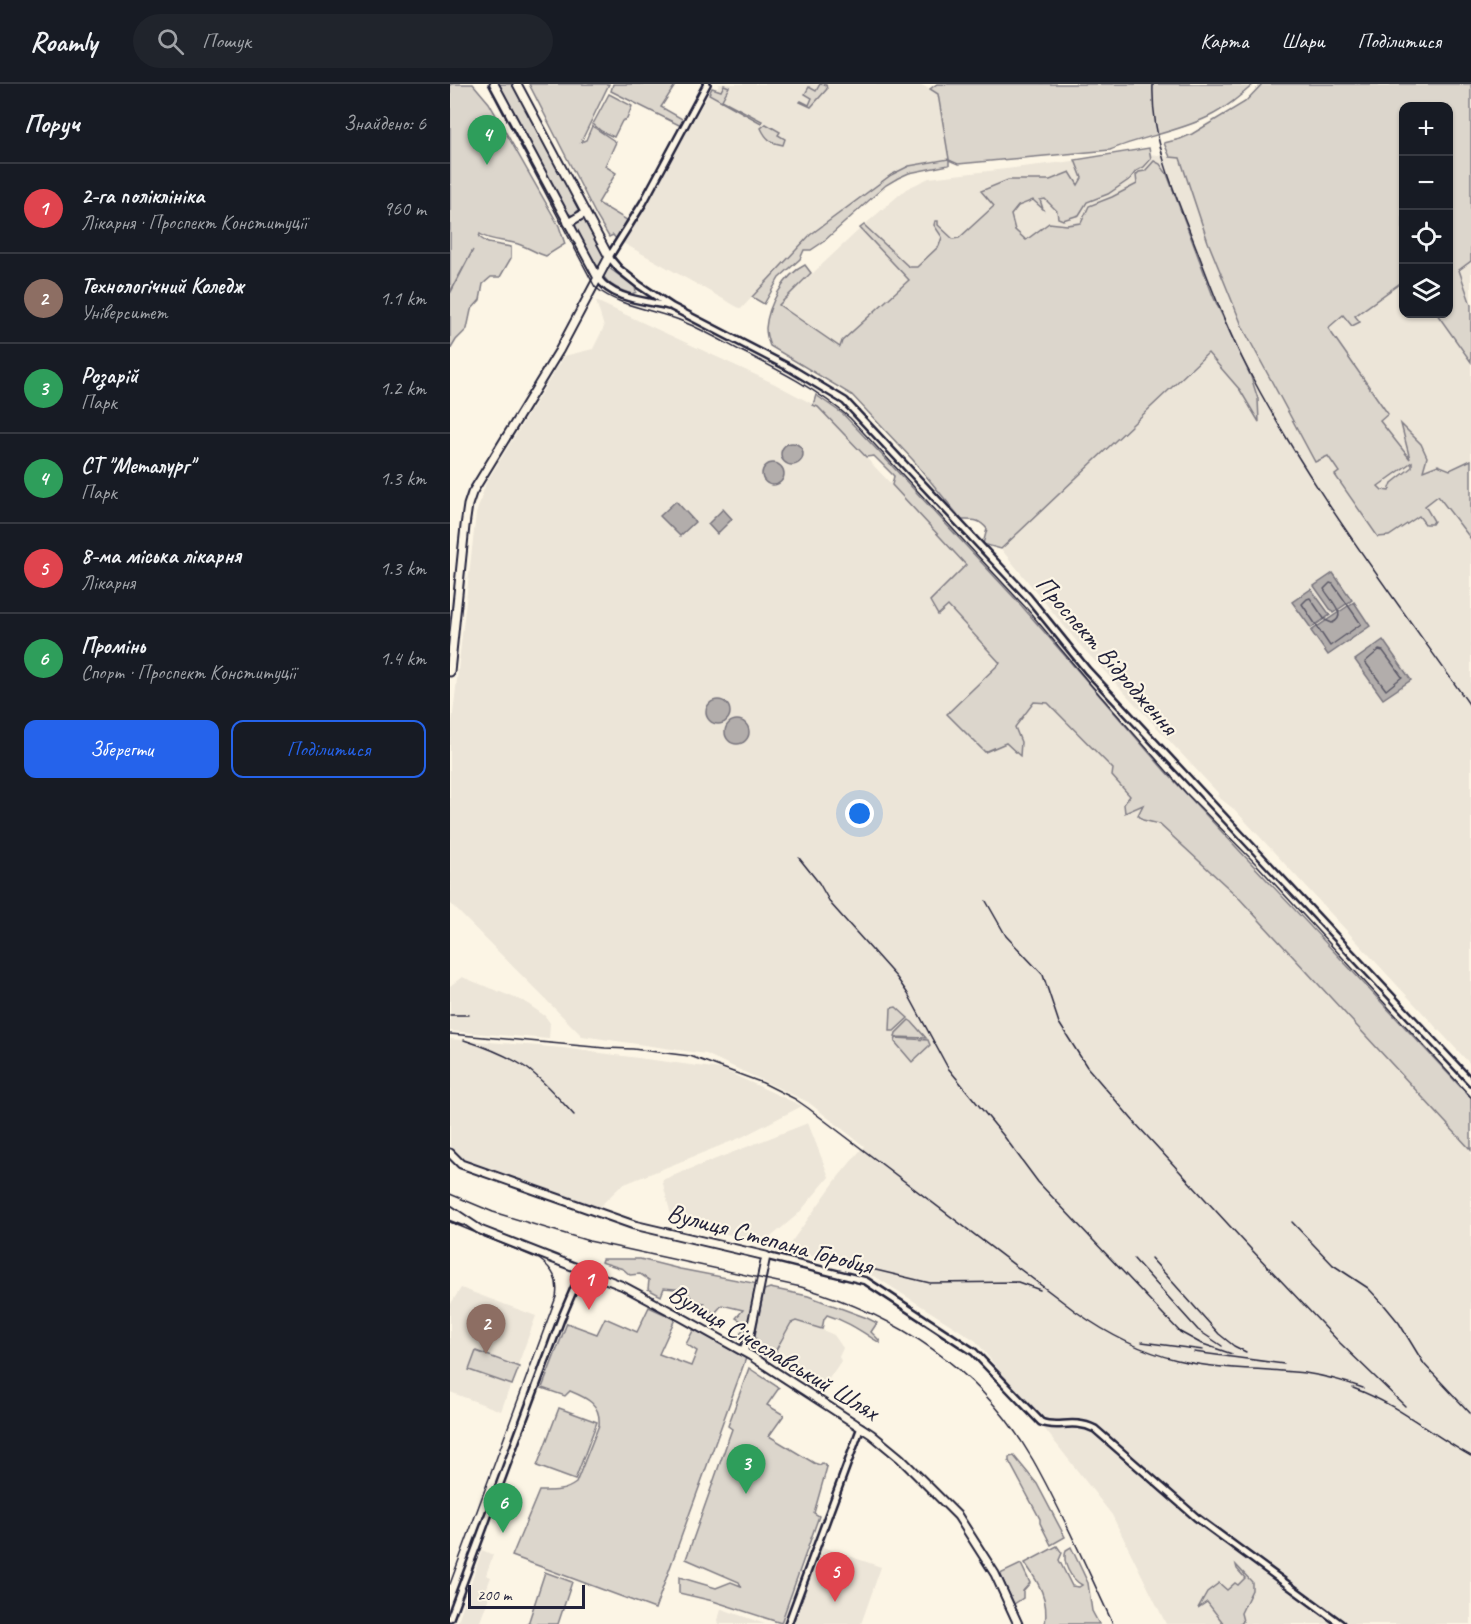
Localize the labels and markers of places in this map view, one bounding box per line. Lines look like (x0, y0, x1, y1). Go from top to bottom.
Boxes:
pin: 4 (468, 116, 507, 165)
pin: 1 (570, 1260, 608, 1310)
pin: 2 (466, 1304, 506, 1354)
pin: 3 (726, 1444, 766, 1494)
pin: 6 (484, 1484, 522, 1533)
pin: 5 (816, 1552, 854, 1602)

